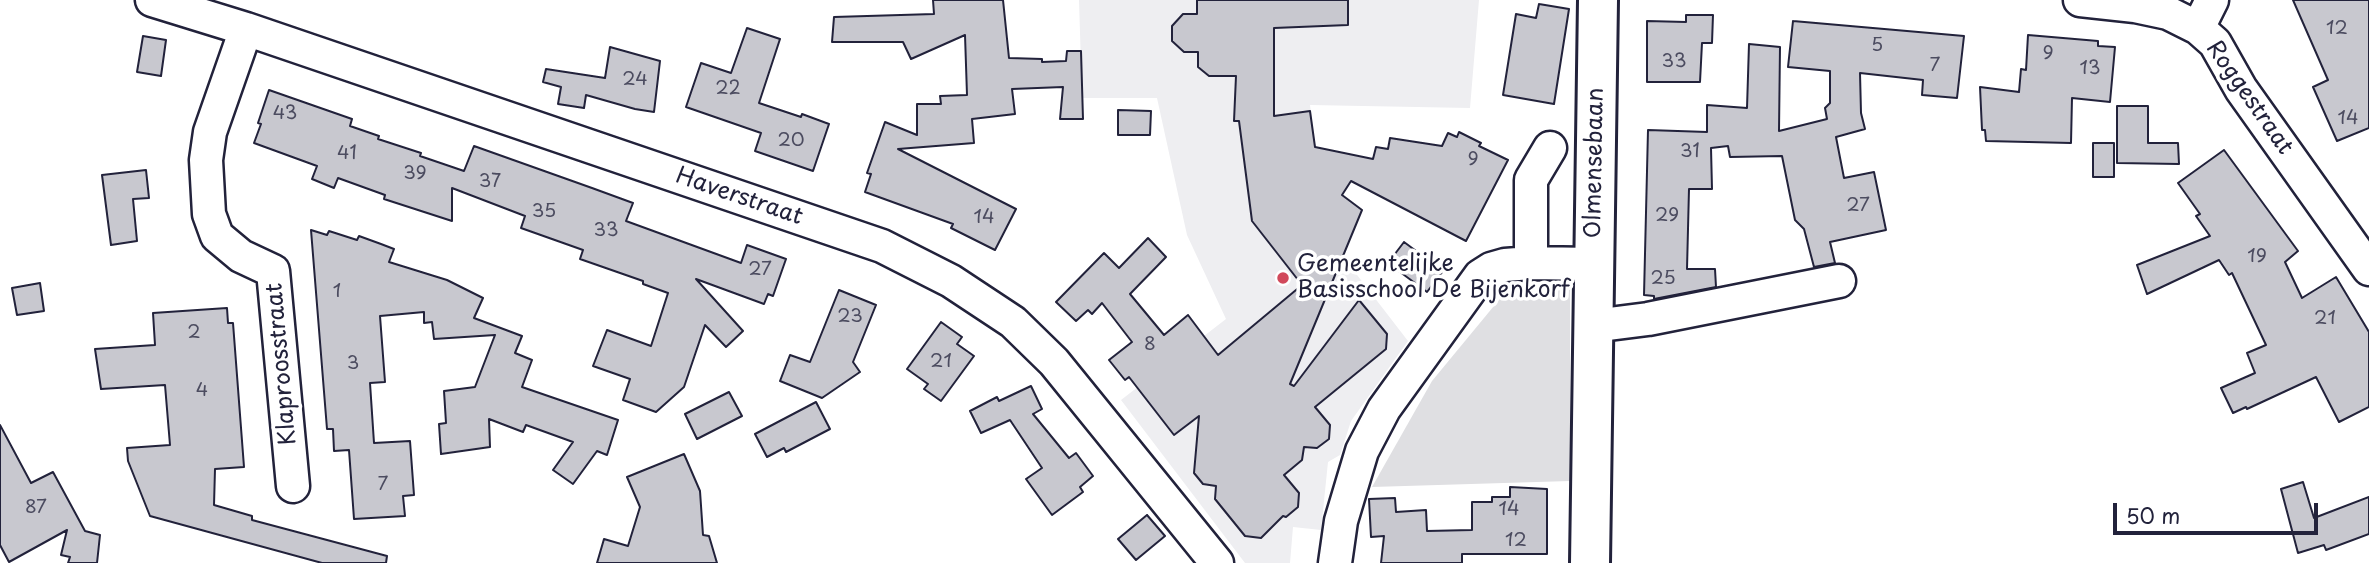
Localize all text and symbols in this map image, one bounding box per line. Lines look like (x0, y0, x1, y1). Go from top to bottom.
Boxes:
house number: 12 (2326, 18, 2348, 40)
house number: 5 (1871, 35, 1883, 57)
street label: Roggestraat (2200, 36, 2298, 160)
house number: 9 (2042, 43, 2054, 65)
house number: 33 (1662, 51, 1686, 73)
house number: 7 (1930, 55, 1940, 77)
house number: 13 (2079, 58, 2101, 80)
house number: 24 (622, 69, 648, 91)
house number: 22 (715, 78, 741, 100)
street label: Olmensebaan (1580, 87, 1610, 239)
house number: 43 (273, 103, 297, 125)
house number: 14 (2337, 108, 2359, 130)
house number: 20 (777, 130, 805, 152)
house number: 31 (1680, 141, 1700, 163)
house number: 41 (337, 143, 357, 165)
house number: 9 (1467, 149, 1479, 171)
street label: Haverstraat (672, 162, 806, 232)
house number: 39 (403, 163, 427, 185)
house number: 37 (479, 171, 501, 193)
house number: 27 (1846, 195, 1870, 217)
house number: 35 (532, 201, 556, 223)
house number: 29 (1655, 205, 1679, 227)
house number: 14 (973, 207, 995, 229)
house number: 33 (594, 220, 618, 242)
house number: 19 (2247, 246, 2267, 268)
place label: Gemeentelijke Basisschool De Bijenkorf (1297, 251, 1570, 305)
house number: 27 (748, 259, 772, 281)
house number: 25 (1650, 268, 1676, 290)
marker: Gemeentelijke Basisschool De Bijenkorf (1275, 270, 1291, 286)
house number: 1 (333, 281, 341, 303)
street label: Klaproosstraat (261, 282, 303, 446)
house number: 23 (837, 306, 863, 328)
house number: 21 (2314, 308, 2336, 330)
house number: 2 (187, 322, 201, 344)
house number: 8 (1144, 334, 1156, 356)
house number: 21 (930, 351, 952, 373)
house number: 3 (347, 353, 359, 375)
house number: 4 (196, 380, 208, 402)
house number: 7 (378, 474, 388, 496)
scale bar (2117, 490, 2322, 534)
house number: 87 (25, 497, 47, 519)
house number: 14 (1498, 499, 1520, 521)
text: 50 m (2126, 499, 2180, 531)
house number: 12 (1505, 530, 1527, 552)

